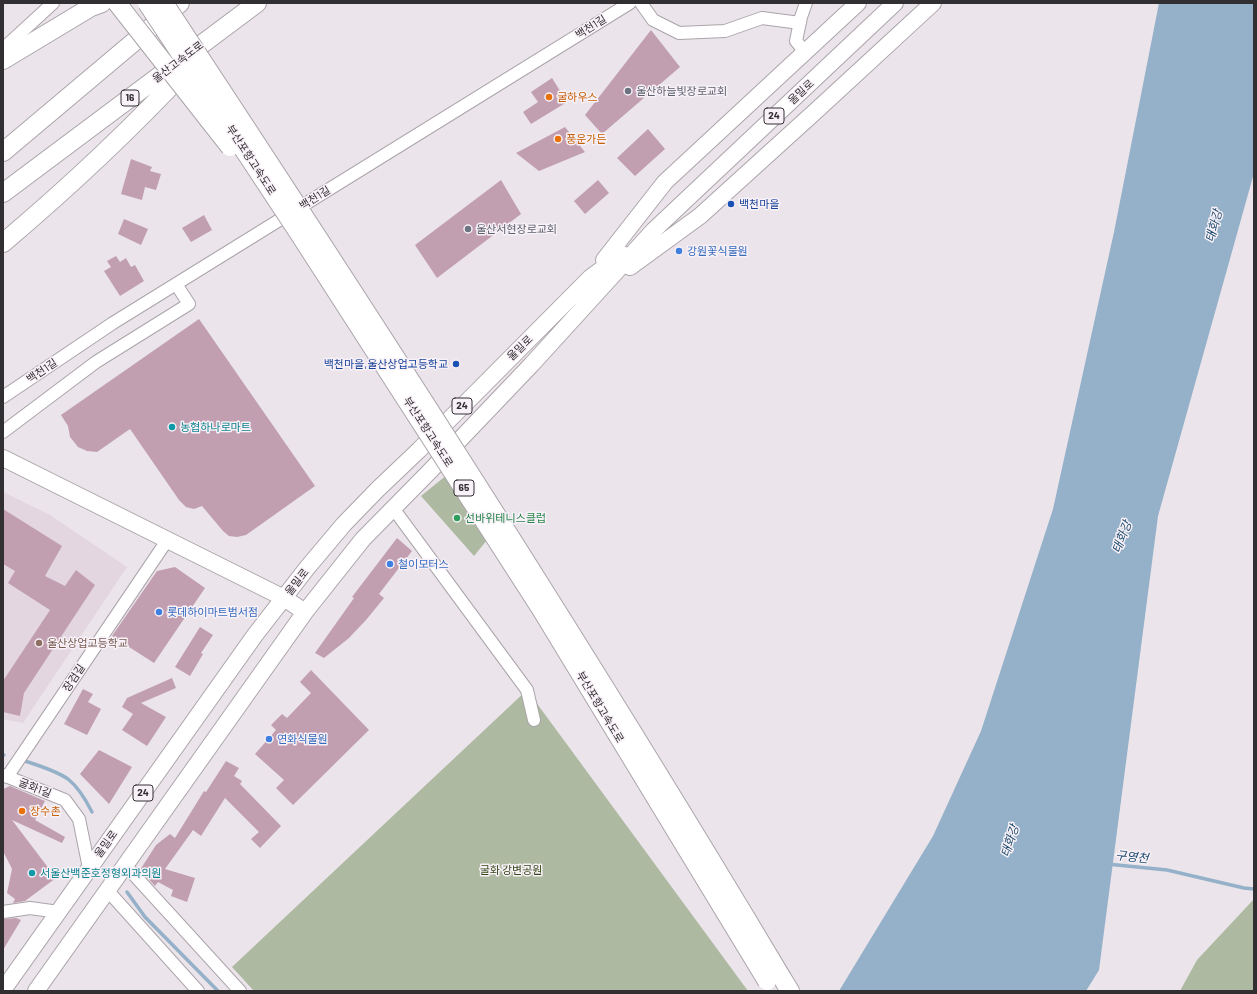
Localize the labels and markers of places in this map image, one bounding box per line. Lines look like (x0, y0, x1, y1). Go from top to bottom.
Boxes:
place label: 울산하늘빛장로교회 (636, 84, 727, 98)
marker: 울산하늘빛장로교회 (623, 86, 633, 96)
place label: 굴하우스 (557, 90, 597, 104)
marker: 굴하우스 (544, 92, 554, 102)
place label: 풍운가든 (566, 132, 606, 146)
marker: 풍운가든 (553, 134, 563, 144)
place label: 백천마을 (739, 197, 779, 211)
marker: 백천마을 (726, 199, 736, 209)
place label: 울산서현장로교회 (476, 222, 557, 236)
marker: 울산서현장로교회 (463, 224, 473, 234)
place label: 강원꽃식물원 (687, 244, 748, 258)
marker: 강원꽃식물원 (674, 246, 684, 256)
place label: 백천마을,울산상업고등학교 (324, 357, 448, 371)
marker: 백천마을,울산상업고등학교 (451, 359, 461, 369)
place label: 농협하나로마트 (180, 420, 251, 434)
marker: 농협하나로마트 (167, 422, 177, 432)
place label: 선바위테니스클럽 (465, 511, 546, 525)
marker: 선바위테니스클럽 (452, 513, 462, 523)
place label: 철이모터스 (398, 557, 449, 571)
marker: 철이모터스 (385, 559, 395, 569)
place label: 롯데하이마트범서점 (167, 605, 258, 619)
marker: 롯데하이마트범서점 (154, 607, 164, 617)
place label: 울산상업고등학교 (47, 636, 128, 650)
marker: 울산상업고등학교 (34, 638, 44, 648)
place label: 연화식물원 (277, 732, 328, 746)
marker: 연화식물원 (264, 734, 274, 744)
place label: 장수촌 (30, 804, 60, 818)
marker: 장수촌 (17, 806, 27, 816)
place label: 서울산백준호정형외과의원 (40, 866, 161, 880)
marker: 서울산백준호정형외과의원 (27, 868, 37, 878)

